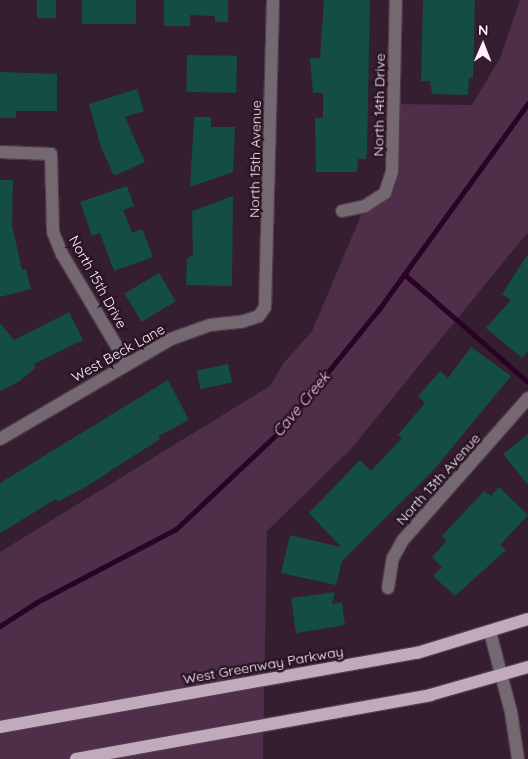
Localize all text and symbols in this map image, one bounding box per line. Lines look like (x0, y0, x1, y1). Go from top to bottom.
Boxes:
north arrow (458, 20, 508, 70)
text: N (478, 21, 489, 39)
street label: North 14th Drive (370, 53, 388, 157)
street label: North 15th Avenue (246, 100, 264, 218)
street label: North 15th Drive (66, 233, 130, 331)
street label: West Beck Lane (69, 320, 167, 386)
water label: Cave Creek (269, 368, 333, 440)
street label: North 13th Avenue (392, 430, 484, 528)
street label: West Greenway Parkway (181, 643, 345, 687)

